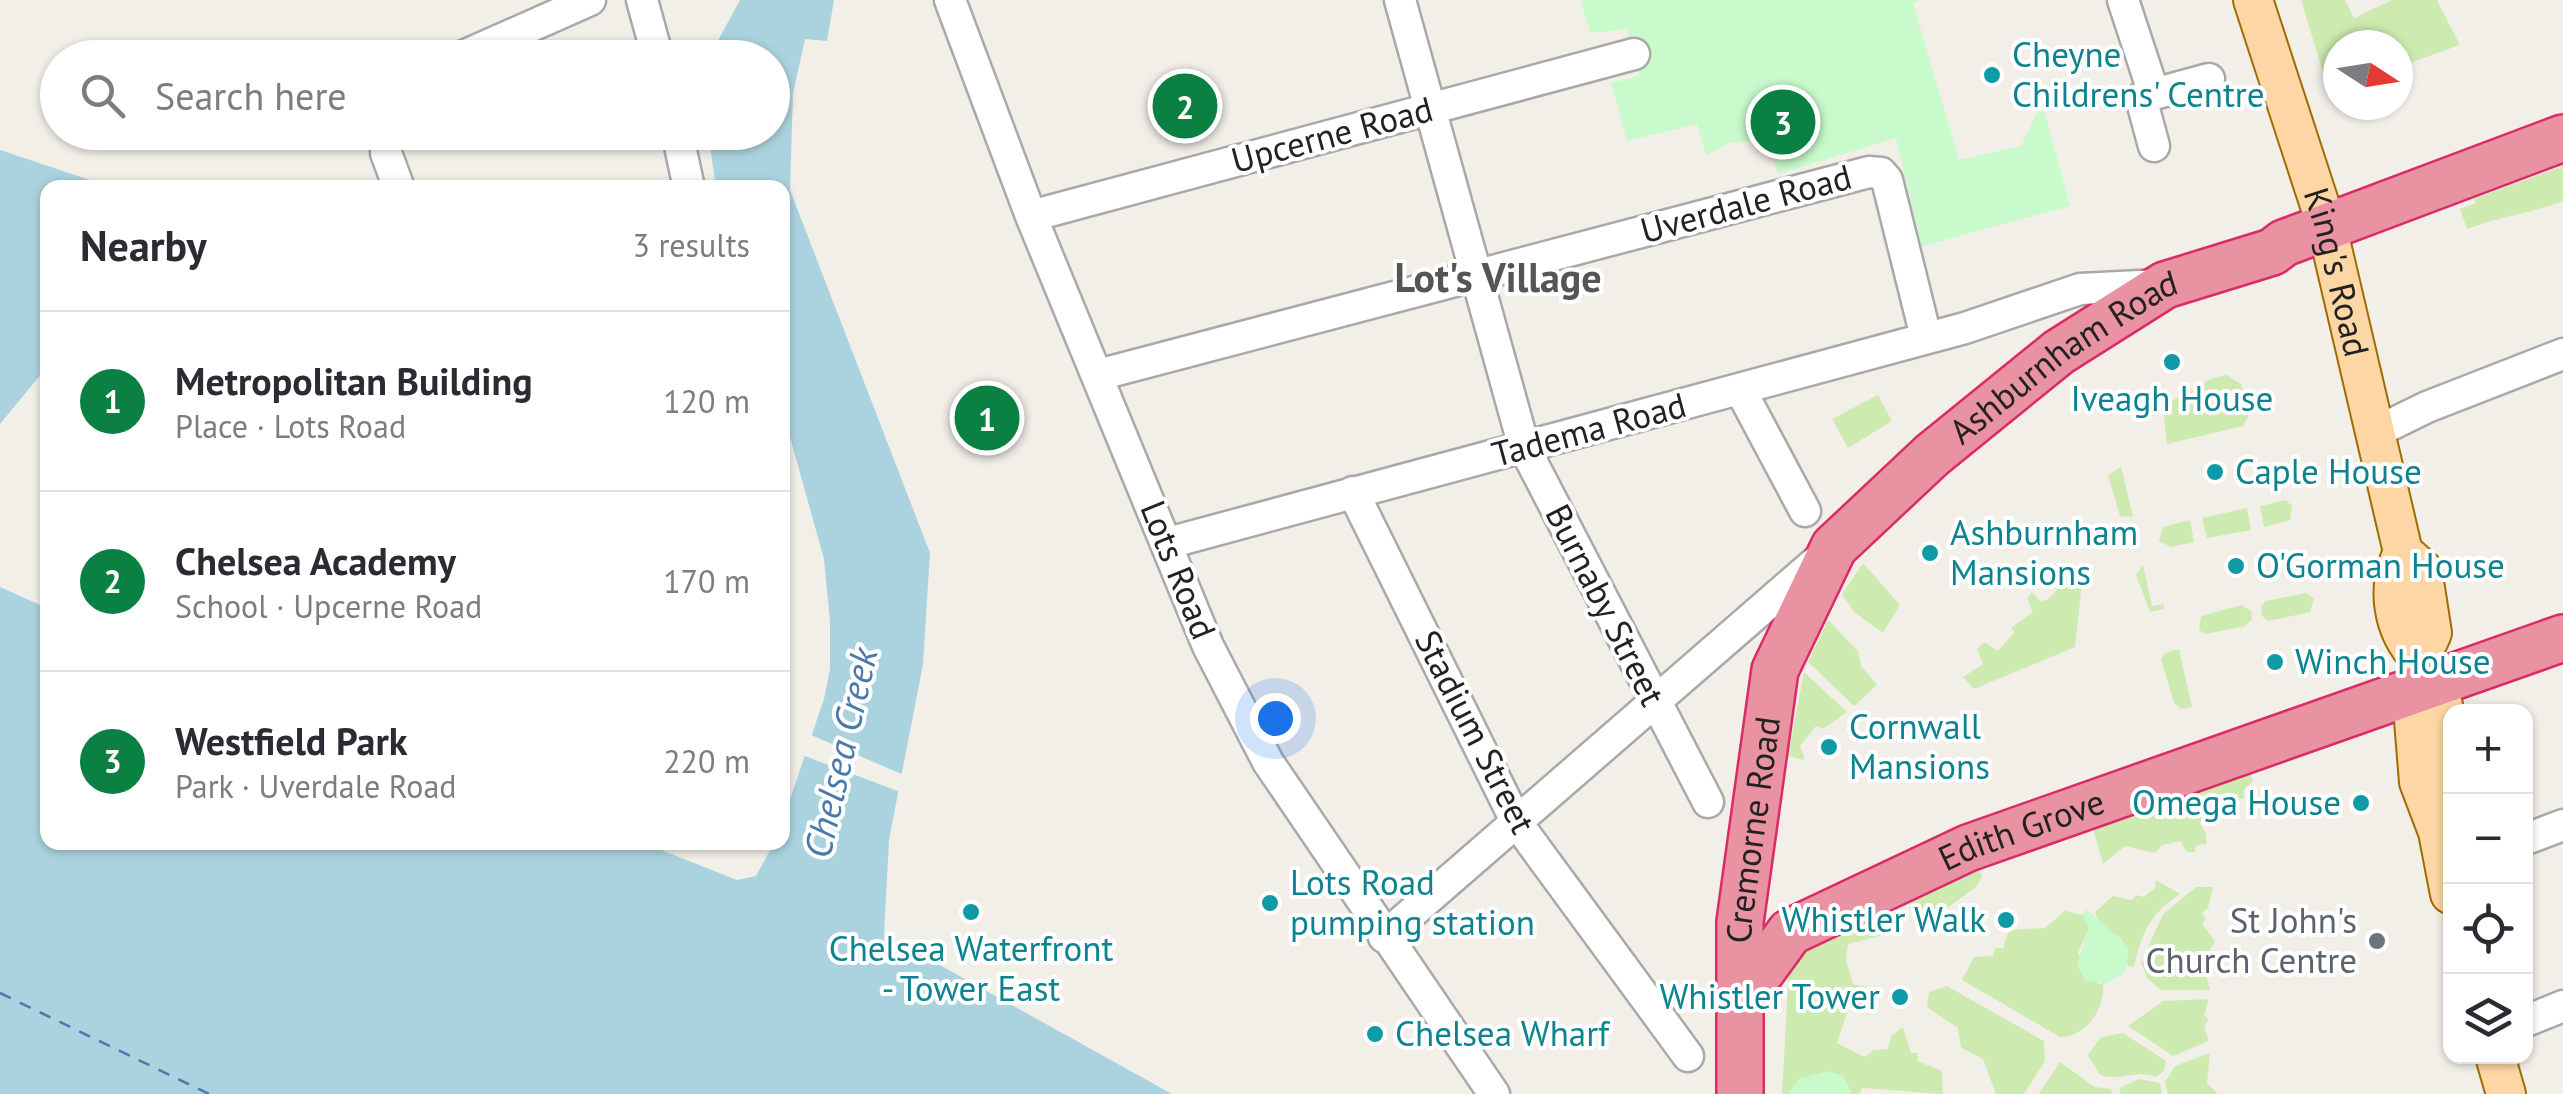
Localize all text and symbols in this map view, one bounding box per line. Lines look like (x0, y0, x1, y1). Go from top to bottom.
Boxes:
north arrow (2323, 30, 2413, 120)
place label: Cheyne Childrens' Centre (2012, 31, 2264, 117)
search box (40, 40, 790, 150)
marker: Cheyne Childrens' Centre (1981, 64, 2003, 86)
icon: search (75, 68, 130, 123)
pin: 2 (1152, 68, 1218, 144)
text: Search here (155, 71, 347, 120)
pin: 3 (1750, 84, 1816, 160)
street label: Upcerne Road (1226, 85, 1438, 183)
street label: Uverdale Road (1635, 153, 1856, 253)
street label: King's Road (2294, 182, 2381, 361)
text: Nearby (80, 218, 207, 273)
text: 3 results (632, 224, 750, 266)
district label: Lot's Village (1394, 251, 1602, 303)
street label: Ashburnham Road (1939, 259, 2183, 454)
marker: Iveagh House (2161, 351, 2183, 373)
text: Metropolitan Building (175, 356, 533, 405)
place label: Iveagh House (2071, 375, 2273, 421)
text: 1 (103, 380, 122, 422)
text: 120 m (663, 380, 750, 422)
pin: 1 (954, 380, 1020, 456)
street label: Tadema Road (1487, 381, 1691, 477)
text: Place · Lots Road (175, 405, 406, 447)
place label: Caple House (2235, 448, 2422, 494)
marker: Caple House (2204, 461, 2226, 483)
street label: Lots Road (1130, 494, 1227, 645)
street label: Burnaby Street (1535, 496, 1676, 713)
place label: Ashburnham Mansions (1950, 509, 2138, 595)
text: Chelsea Academy (175, 536, 456, 585)
marker: Ashburnham Mansions (1919, 542, 1941, 564)
place label: O'Gorman House (2256, 542, 2505, 588)
marker: O'Gorman House (2225, 555, 2247, 577)
text: 2 (103, 560, 122, 602)
text: 170 m (663, 560, 750, 602)
text: School · Upcerne Road (175, 585, 482, 627)
street label: Stadium Street (1405, 622, 1547, 841)
place label: Winch House (2295, 638, 2490, 684)
water label: Chelsea Creek (792, 641, 888, 863)
marker: Winch House (2264, 651, 2286, 673)
your location (1250, 693, 1301, 744)
place label: Cornwall Mansions (1849, 703, 1990, 789)
map controls (2443, 704, 2533, 1064)
button: + (2443, 704, 2533, 794)
street label: Cremorne Road (1716, 713, 1790, 943)
text: Westfield Park (175, 716, 407, 765)
marker: Cornwall Mansions (1818, 736, 1840, 758)
text: 3 (103, 740, 122, 782)
text: 220 m (663, 740, 750, 782)
text: Park · Uverdale Road (175, 765, 457, 807)
street label: Edith Grove (1931, 778, 2110, 881)
place label: Omega House (2132, 779, 2341, 825)
marker: Omega House (2350, 792, 2372, 814)
button: − (2443, 794, 2533, 884)
place label: Lots Road pumping station (1290, 859, 1535, 945)
button: locate (2443, 884, 2533, 974)
marker: Lots Road pumping station (1259, 892, 1281, 914)
place label: Whistler Walk (1781, 896, 1986, 942)
place label: St John's Church Centre (2146, 897, 2357, 983)
marker: Chelsea Waterfront - Tower East (960, 901, 982, 923)
marker: Whistler Walk (1995, 909, 2017, 931)
place label: Chelsea Waterfront - Tower East (829, 925, 1113, 1011)
marker: St John's Church Centre (2366, 930, 2388, 952)
place label: Whistler Tower (1659, 973, 1880, 1019)
button: layers (2443, 974, 2533, 1064)
marker: Whistler Tower (1889, 986, 1911, 1008)
place label: Chelsea Wharf (1395, 1010, 1611, 1056)
marker: Chelsea Wharf (1364, 1023, 1386, 1045)

